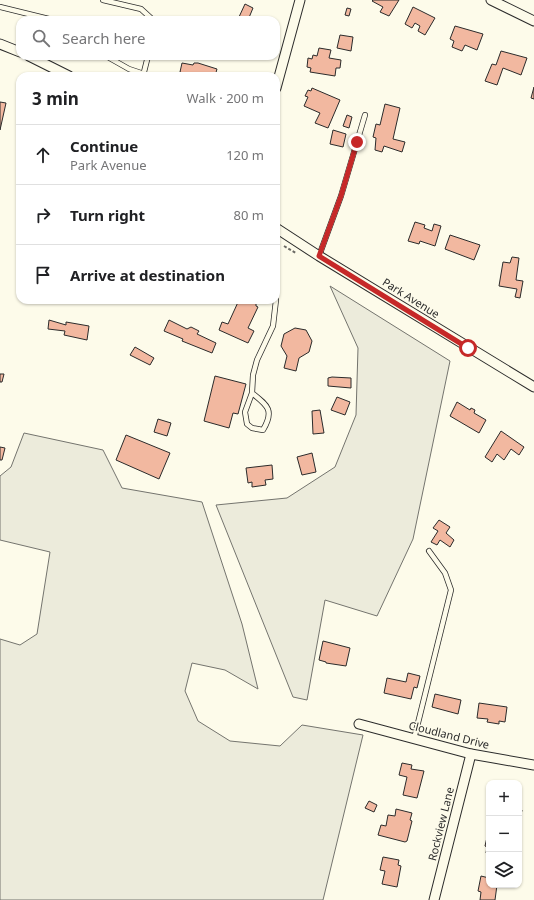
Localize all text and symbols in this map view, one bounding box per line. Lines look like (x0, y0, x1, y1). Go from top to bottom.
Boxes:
search box (16, 16, 280, 60)
icon: search (30, 27, 52, 49)
text: Search here (62, 28, 145, 48)
text: 3 min (32, 87, 79, 110)
text: Walk · 200 m (186, 89, 264, 107)
route end (348, 133, 366, 151)
text: Continue (70, 136, 138, 156)
icon: ahead (32, 144, 54, 166)
text: 120 m (226, 146, 264, 164)
text: Park Avenue (70, 156, 147, 174)
icon: right (32, 204, 54, 226)
text: Turn right (70, 205, 145, 225)
text: 80 m (234, 206, 264, 224)
icon: arrive (32, 264, 54, 286)
text: Arrive at destination (70, 265, 225, 285)
street label: Park Avenue (380, 274, 443, 321)
route start (459, 339, 477, 357)
street label: Cloudland Drive (407, 717, 491, 752)
map controls (486, 780, 522, 888)
button: + (486, 780, 522, 816)
street label: Rockview Lane (424, 785, 457, 862)
button: − (486, 816, 522, 852)
button: layers (486, 852, 522, 888)

